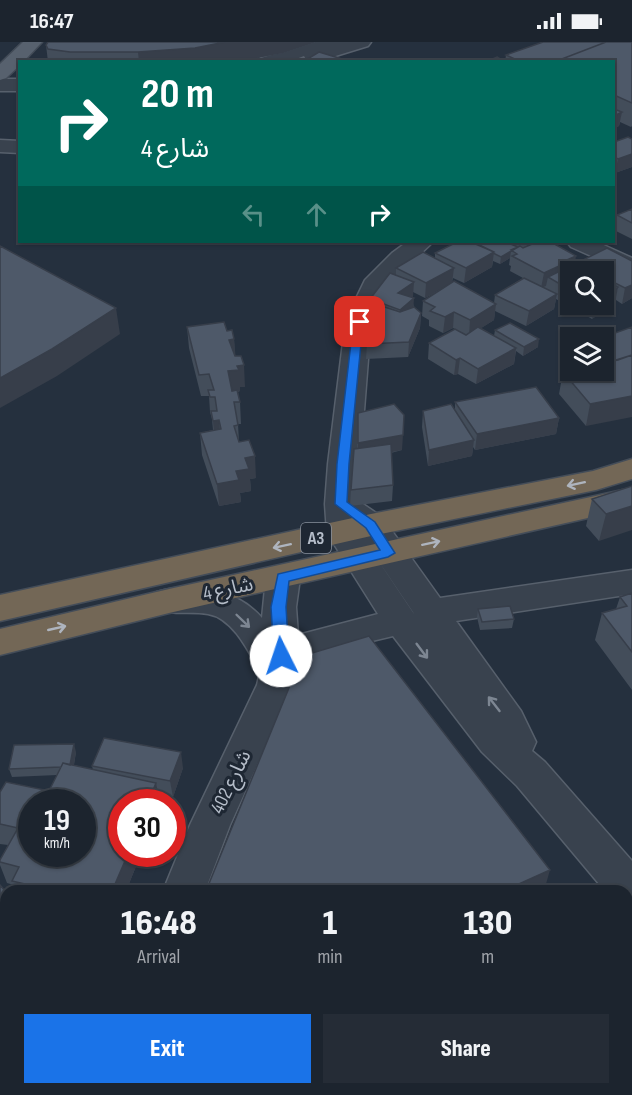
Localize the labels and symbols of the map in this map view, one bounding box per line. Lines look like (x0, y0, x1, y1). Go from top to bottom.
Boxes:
pin (334, 296, 385, 347)
one-way arrow (566, 479, 585, 491)
road number: A3 (301, 523, 331, 553)
one-way arrow (422, 537, 441, 549)
one-way arrow (273, 541, 292, 552)
street label: شارع 4 (201, 572, 256, 608)
one-way arrow (235, 613, 250, 628)
one-way arrow (47, 621, 66, 633)
position arrow (249, 624, 313, 688)
one-way arrow (416, 642, 429, 658)
one-way arrow (488, 696, 501, 712)
street label: شارع 402 (205, 746, 258, 819)
speed limit sign: 30 (108, 789, 186, 867)

